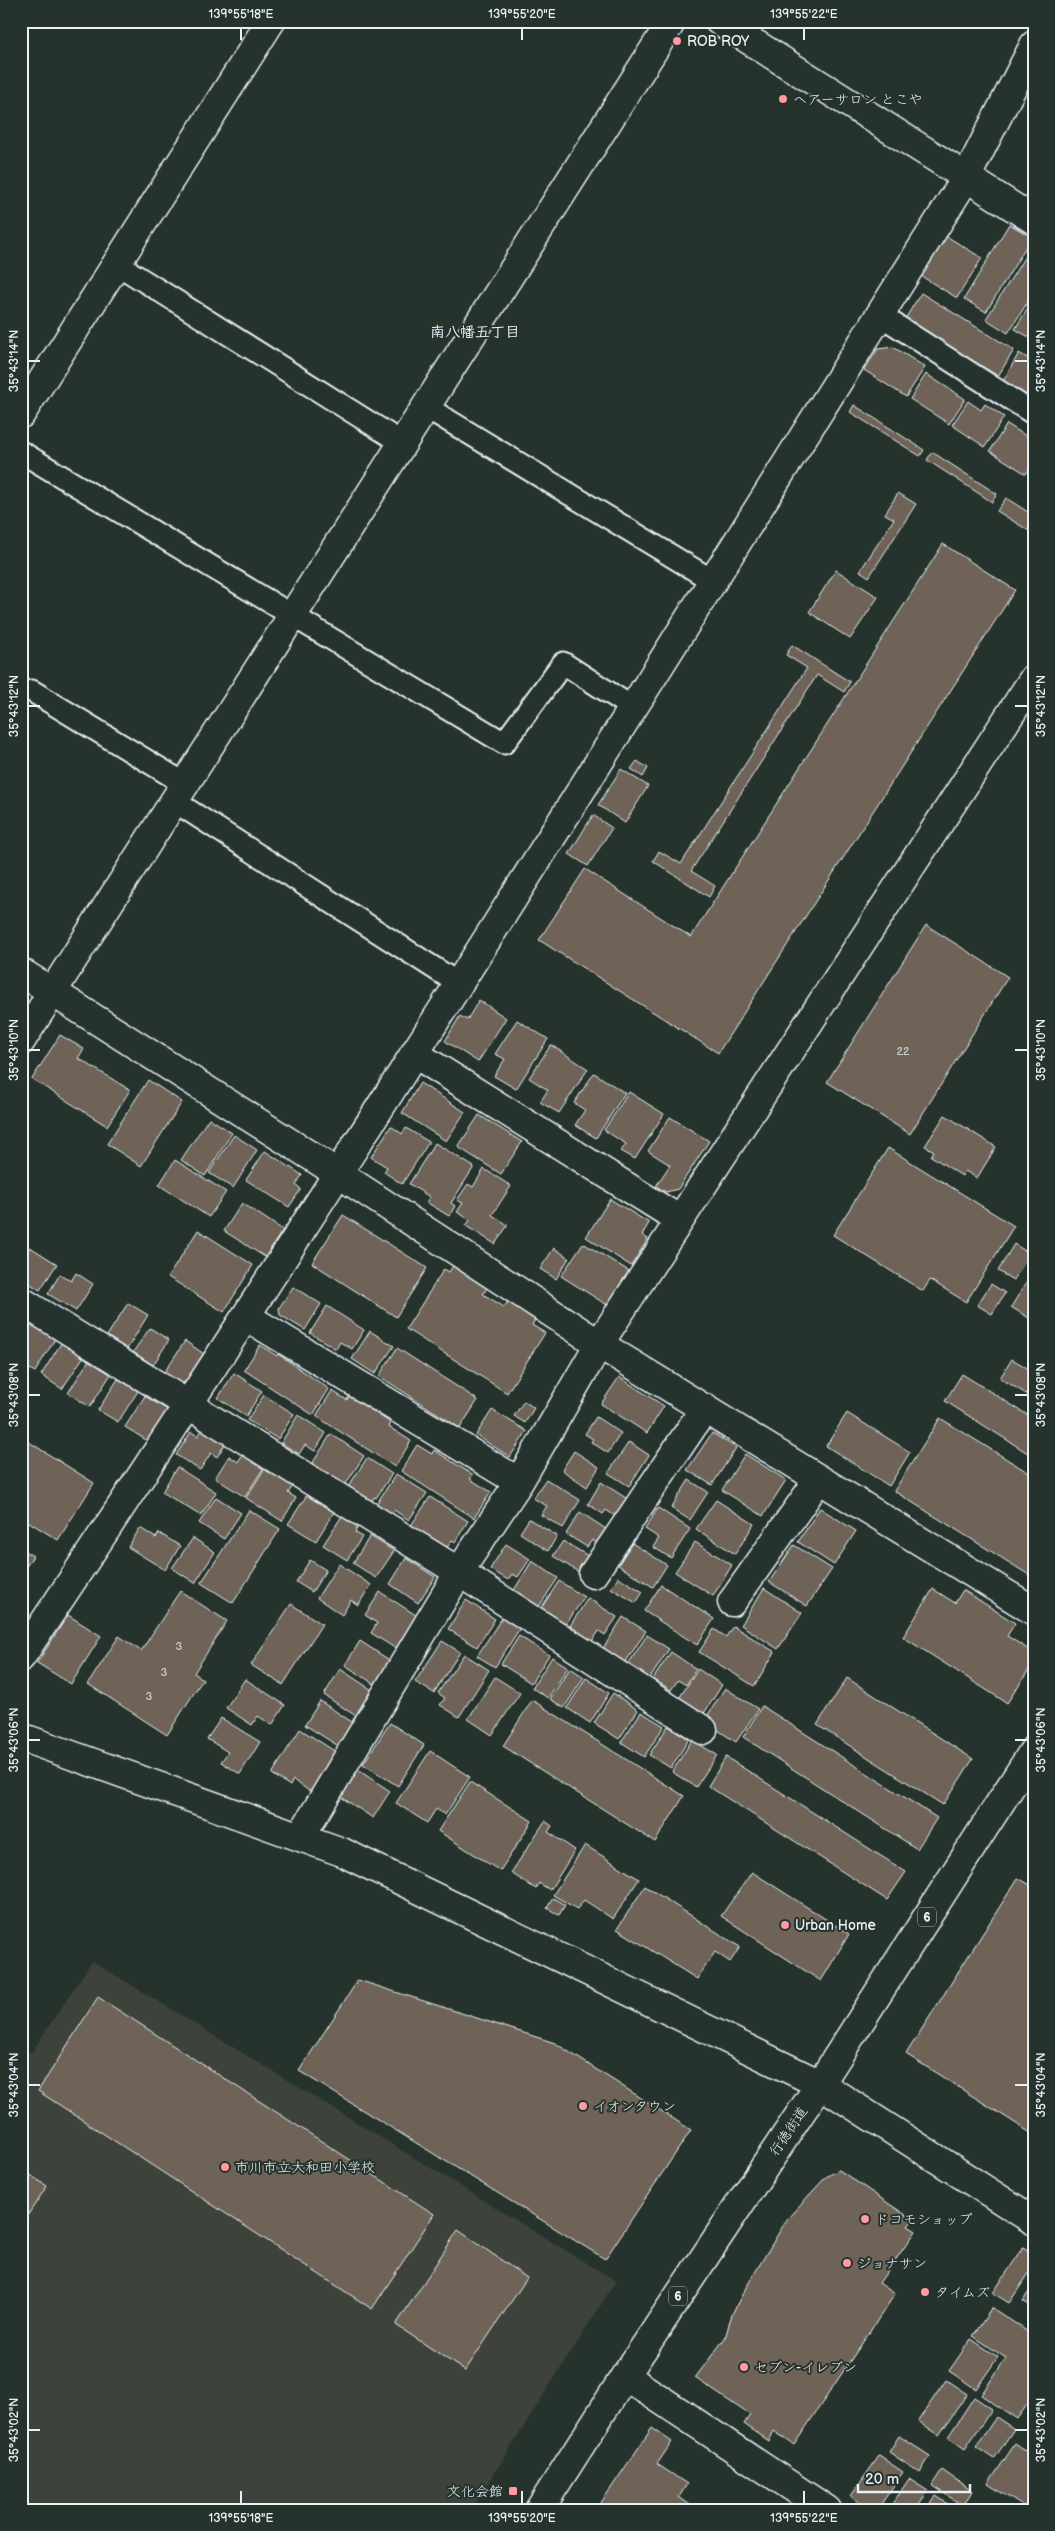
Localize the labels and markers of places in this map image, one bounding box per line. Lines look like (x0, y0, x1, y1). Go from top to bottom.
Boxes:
place label: ROB ROY (687, 33, 750, 50)
marker: ROB ROY (671, 35, 683, 47)
place label: ヘアーサロン とこや (793, 91, 923, 108)
marker: ヘアーサロン とこや (777, 93, 789, 105)
place label: Urban Home (795, 1917, 876, 1934)
marker: Urban Home (779, 1919, 791, 1931)
place label: イオンタウン (593, 2098, 676, 2115)
marker: イオンタウン (577, 2100, 589, 2112)
place label: 市川市立大和田小学校 (235, 2159, 375, 2176)
marker: 市川市立大和田小学校 (219, 2161, 231, 2173)
place label: ドコモショップ (875, 2211, 972, 2228)
marker: ドコモショップ (859, 2213, 871, 2225)
place label: ジョナサン (857, 2255, 927, 2272)
marker: ジョナサン (841, 2257, 853, 2269)
place label: タイムズ (935, 2284, 990, 2301)
marker: タイムズ (919, 2286, 931, 2298)
place label: セブン-イレブン (754, 2359, 857, 2376)
marker: セブン-イレブン (738, 2361, 750, 2373)
place label: 文化会館 (447, 2483, 503, 2500)
marker: 文化会館 (507, 2485, 519, 2497)

